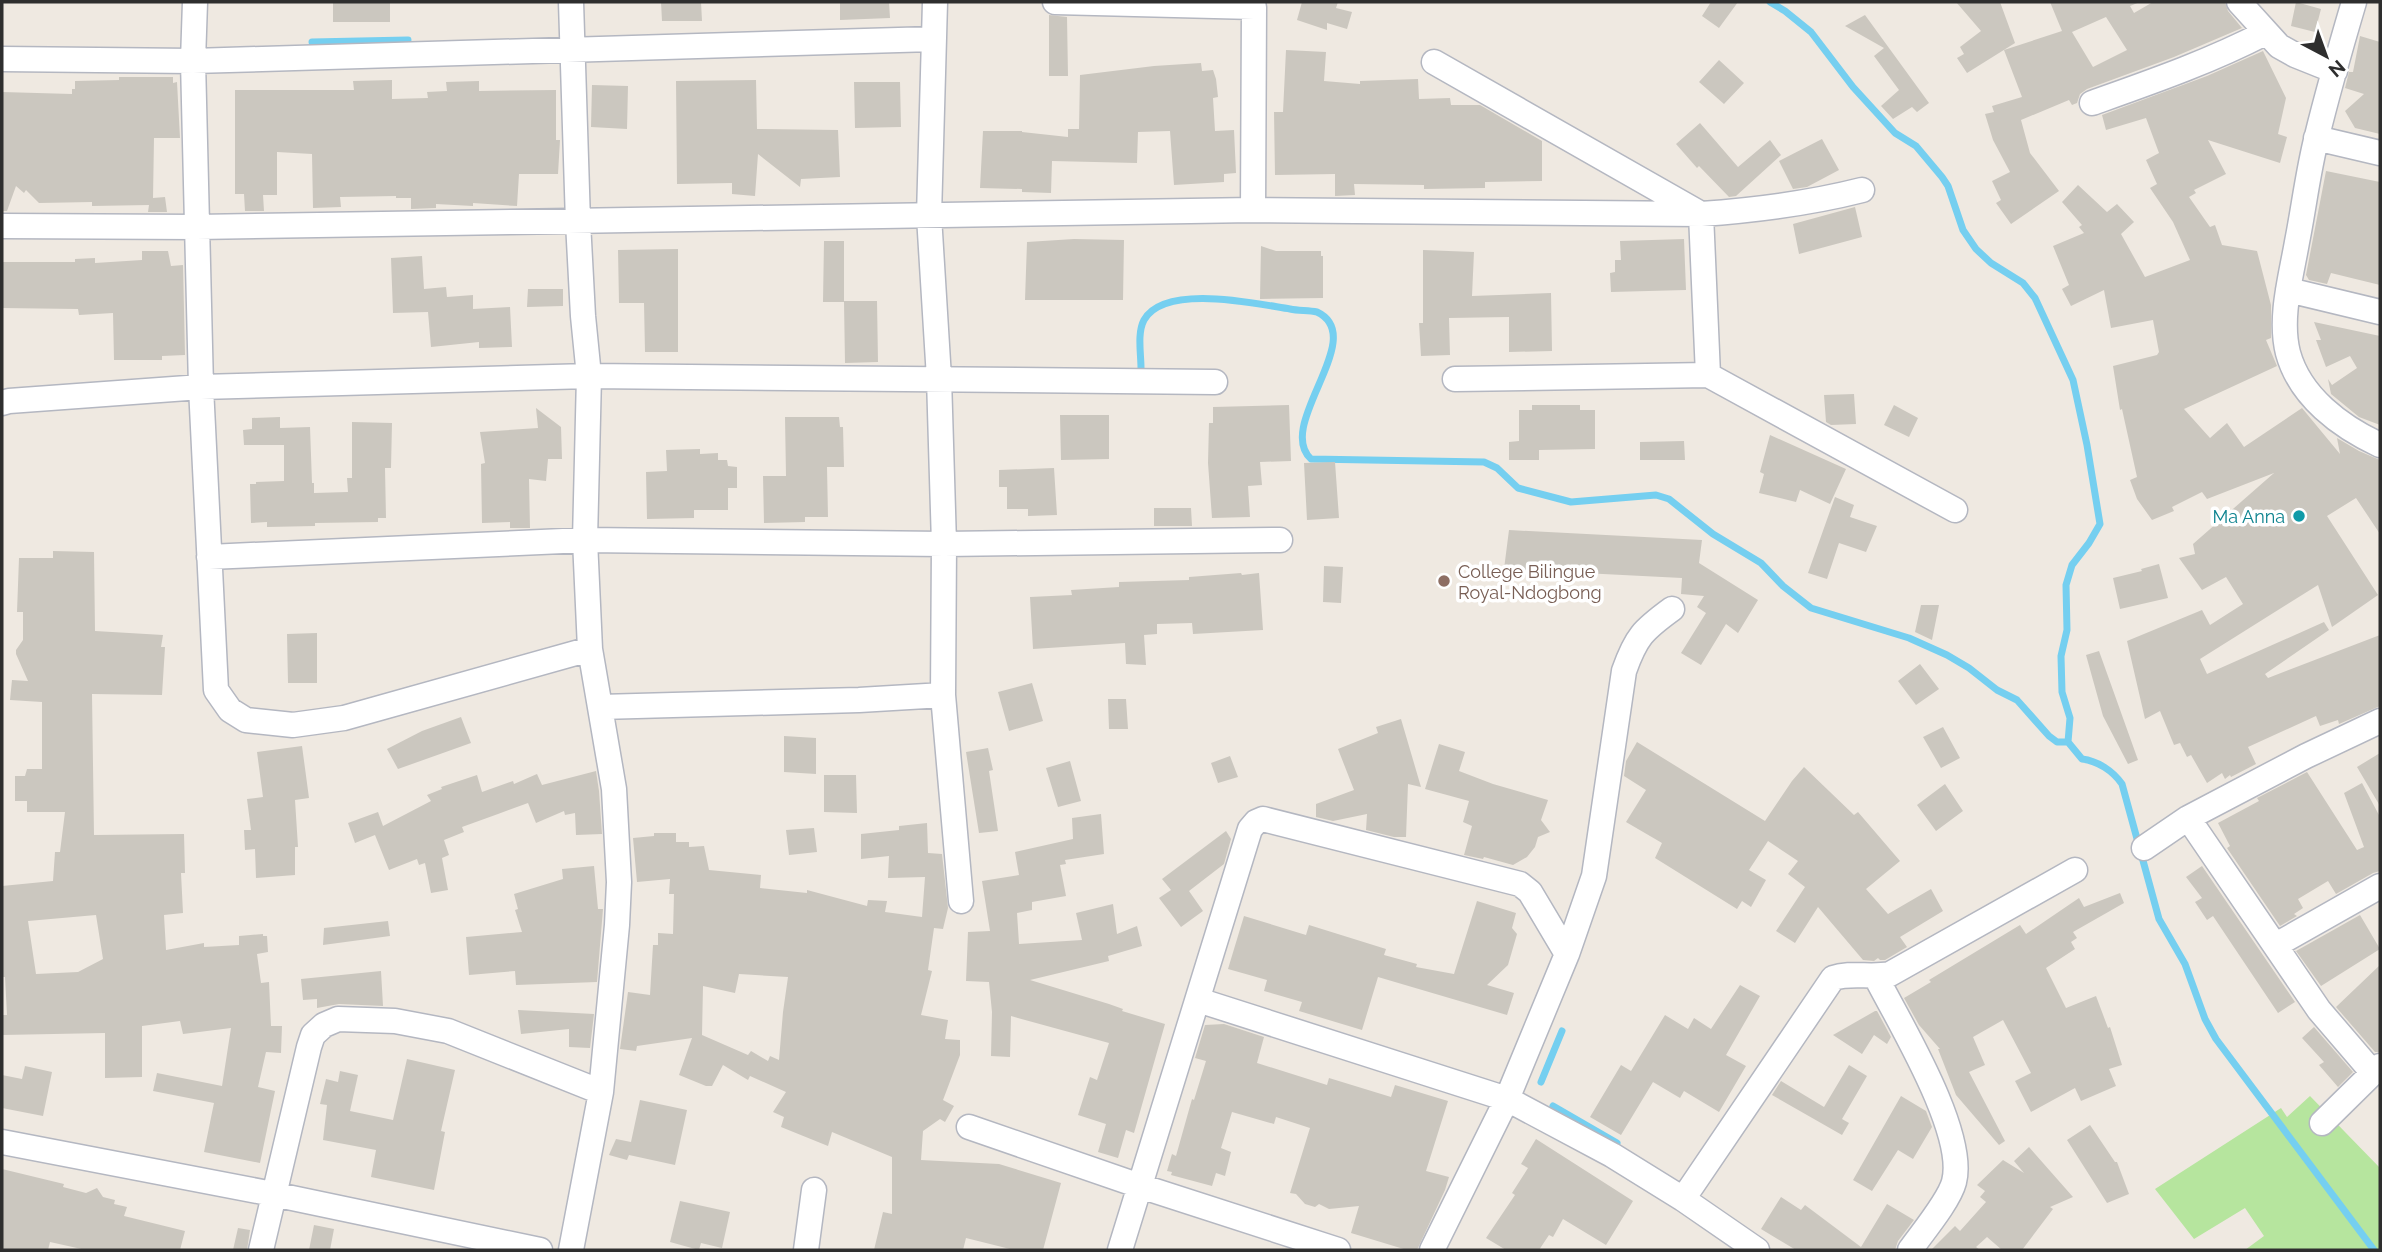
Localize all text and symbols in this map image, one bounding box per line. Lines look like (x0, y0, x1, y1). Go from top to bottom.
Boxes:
north arrow (2291, 21, 2361, 91)
text: N (2324, 56, 2350, 82)
place label: Ma Anna (2212, 506, 2285, 527)
marker: Ma Anna (2291, 508, 2307, 524)
place label: College Bilingue Royal-Ndogbong (1458, 561, 1602, 603)
marker: College Bilingue Royal-Ndogbong (1436, 573, 1452, 589)

